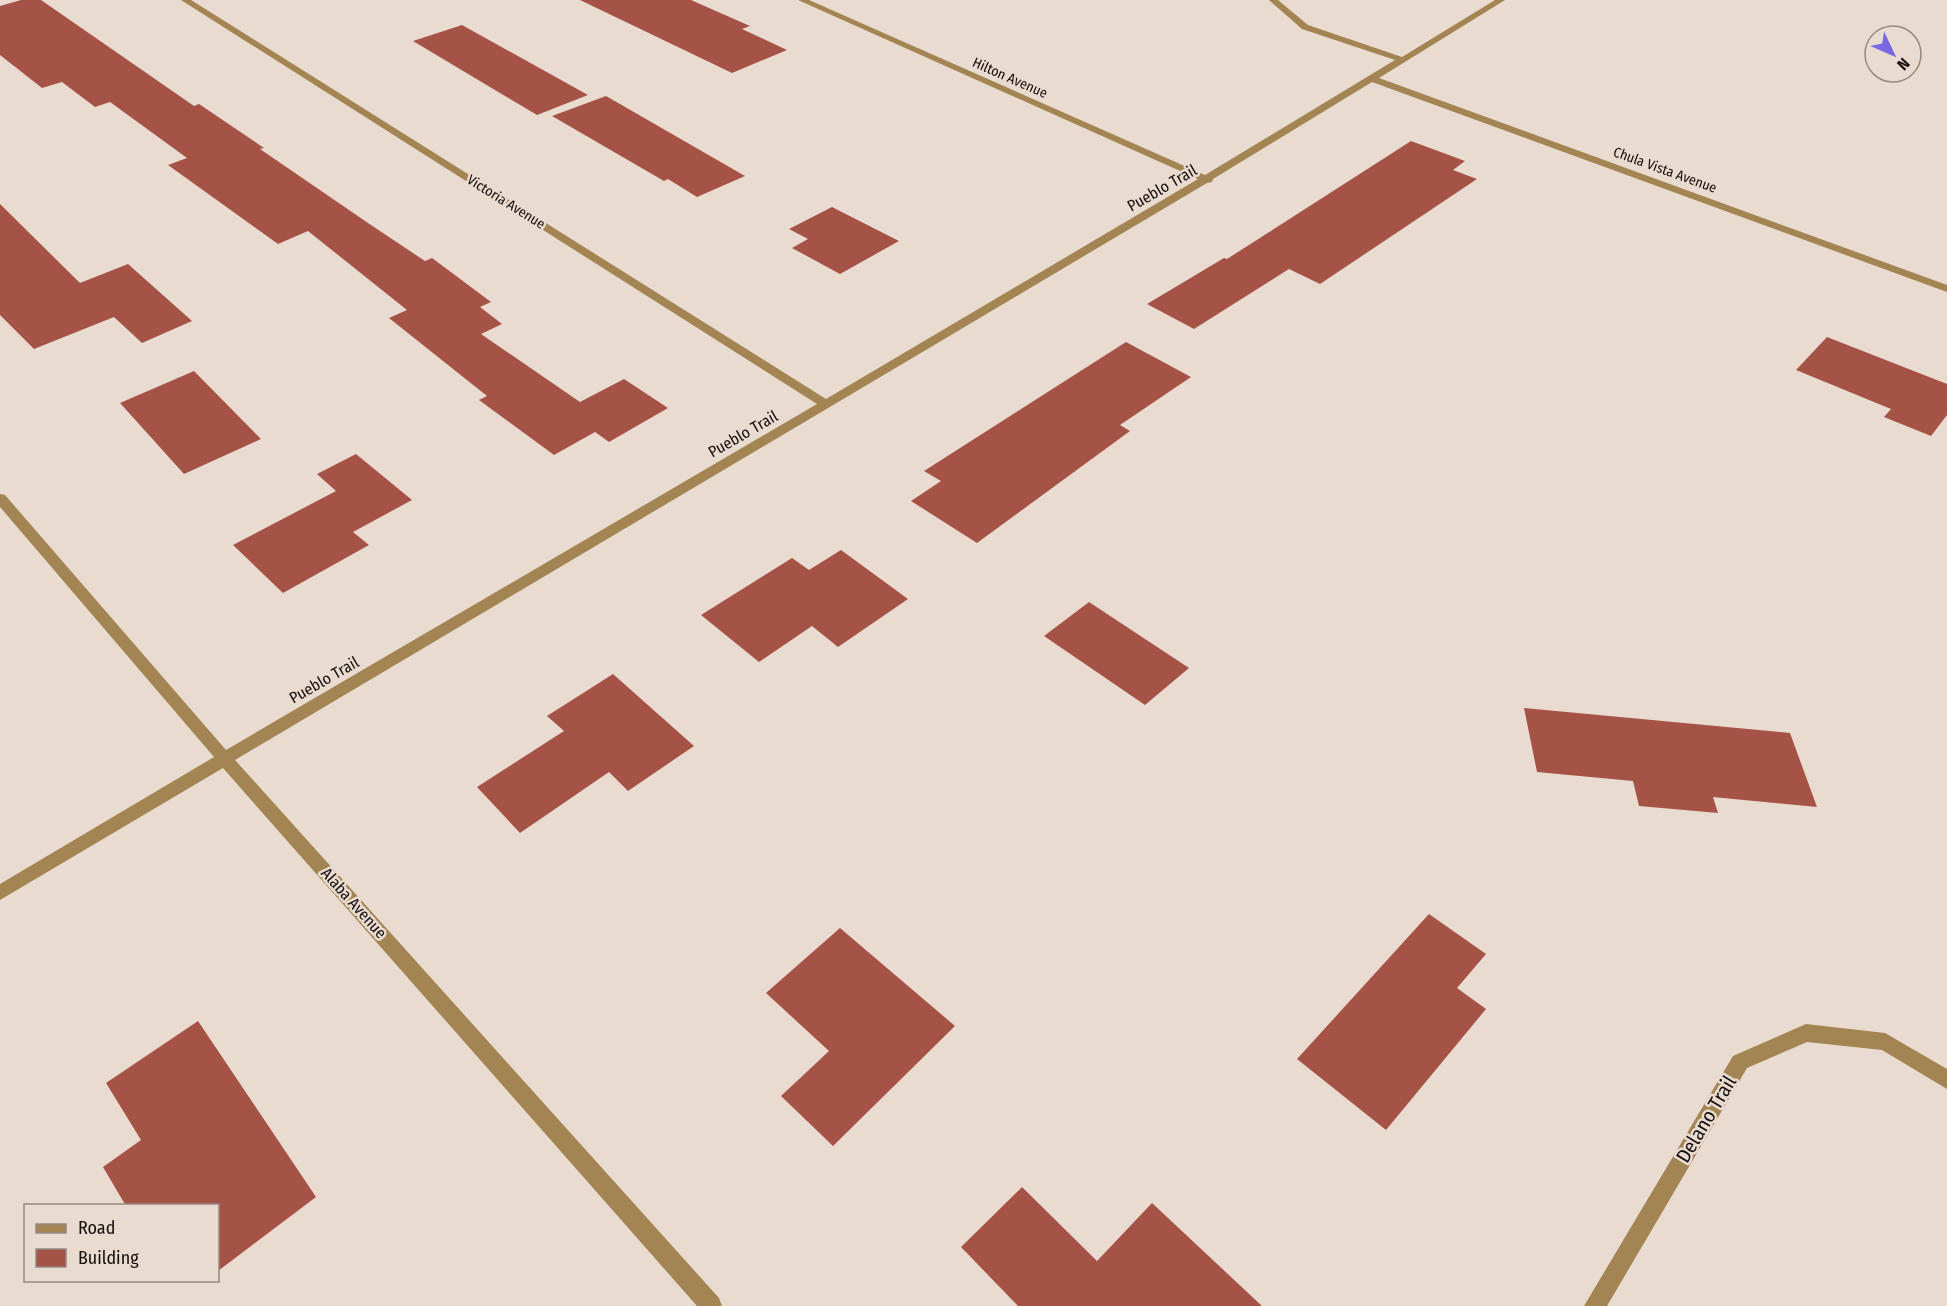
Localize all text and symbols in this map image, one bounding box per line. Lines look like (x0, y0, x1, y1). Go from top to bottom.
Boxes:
north arrow (1863, 24, 1923, 84)
street label: Hilton Avenue (970, 54, 1050, 102)
text: N (1893, 54, 1914, 74)
street label: Chula Vista Avenue (1611, 143, 1719, 197)
street label: Pueblo Trail (1124, 160, 1200, 216)
street label: Victoria Avenue (464, 171, 548, 233)
street label: Pueblo Trail (705, 406, 781, 462)
street label: Pueblo Trail (286, 652, 362, 708)
street label: Alaba Avenue (317, 864, 391, 942)
street label: Delano Trail (1671, 1071, 1741, 1167)
legend (24, 1204, 219, 1282)
text: Road (78, 1217, 115, 1239)
text: Building (78, 1247, 139, 1269)

